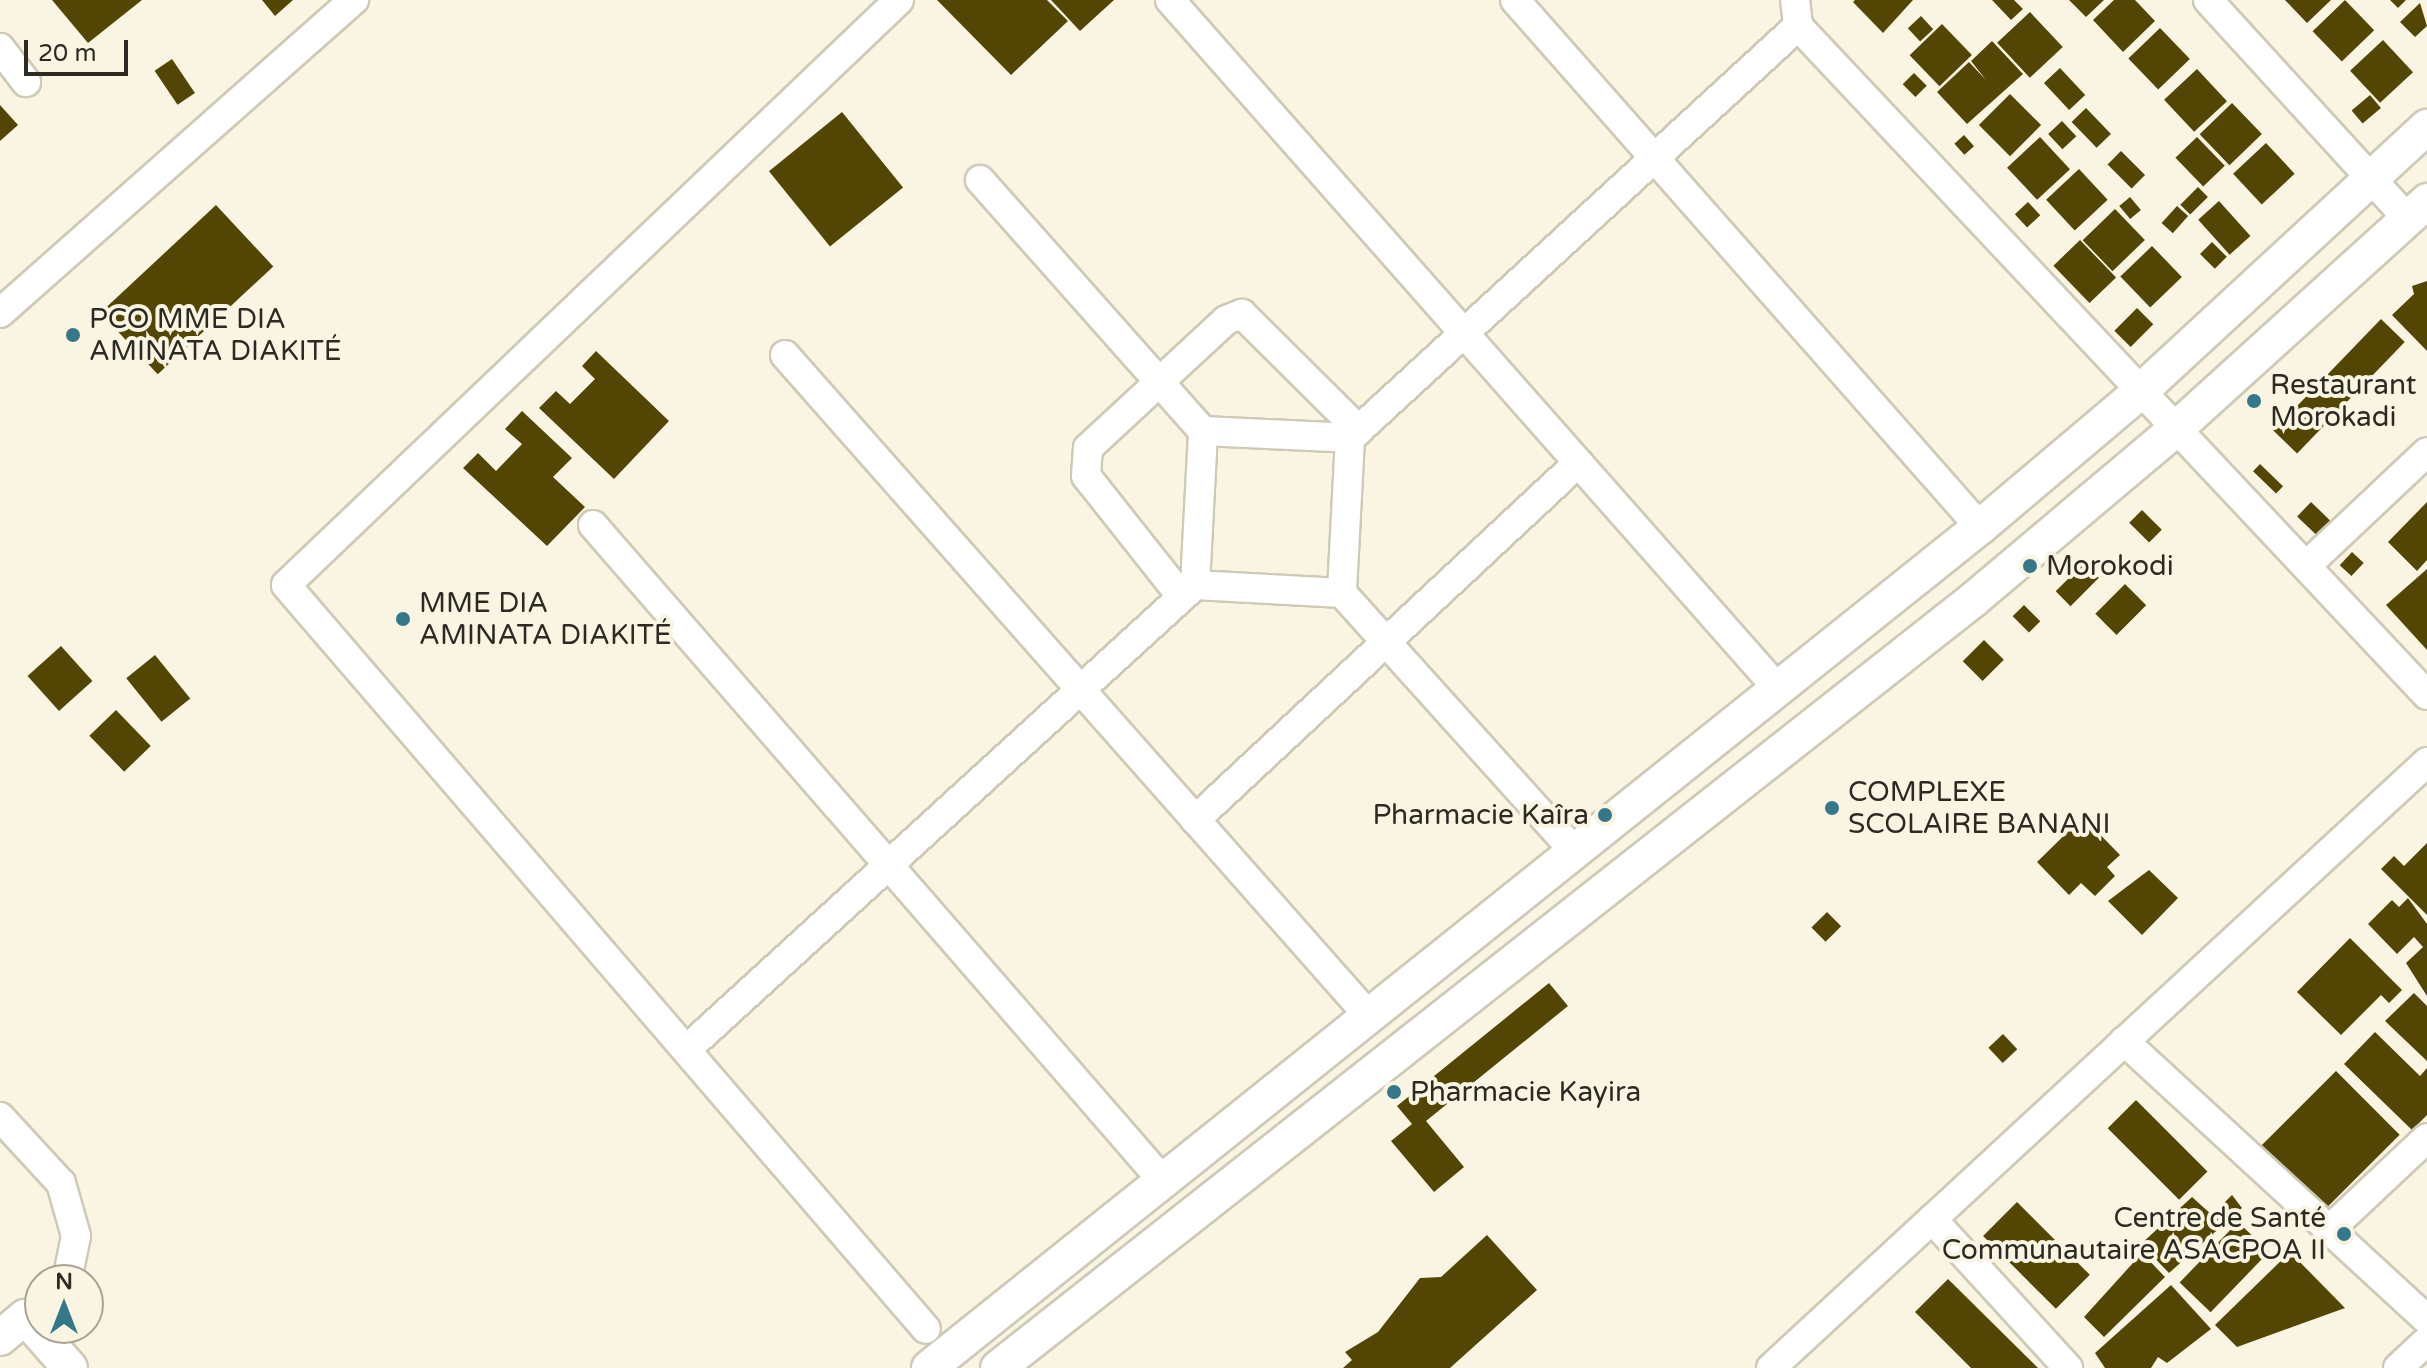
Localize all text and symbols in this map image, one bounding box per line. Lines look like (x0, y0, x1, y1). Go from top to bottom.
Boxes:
scale bar (28, 24, 132, 74)
text: 20 m (38, 39, 96, 68)
place label: PCO MME DIA AMINATA DIAKITÉ (89, 302, 342, 368)
marker: PCO MME DIA AMINATA DIAKITÉ (64, 326, 82, 344)
place label: Restaurant Morokadi (2270, 368, 2416, 434)
marker: Restaurant Morokadi (2245, 392, 2263, 410)
place label: Morokodi (2046, 549, 2174, 583)
marker: Morokodi (2021, 557, 2039, 575)
place label: MME DIA AMINATA DIAKITÉ (419, 586, 672, 652)
marker: MME DIA AMINATA DIAKITÉ (394, 610, 412, 628)
place label: COMPLEXE SCOLAIRE BANANI (1848, 775, 2111, 841)
place label: Pharmacie Kaîra (1372, 798, 1589, 832)
marker: COMPLEXE SCOLAIRE BANANI (1823, 799, 1841, 817)
marker: Pharmacie Kaîra (1596, 806, 1614, 824)
place label: Pharmacie Kayira (1410, 1075, 1641, 1109)
marker: Pharmacie Kayira (1385, 1083, 1403, 1101)
place label: Centre de Santé Communautaire ASACPOA II (1942, 1201, 2326, 1267)
marker: Centre de Santé Communautaire ASACPOA II (2333, 1223, 2355, 1245)
north arrow (24, 1264, 104, 1344)
text: N (55, 1269, 73, 1295)

